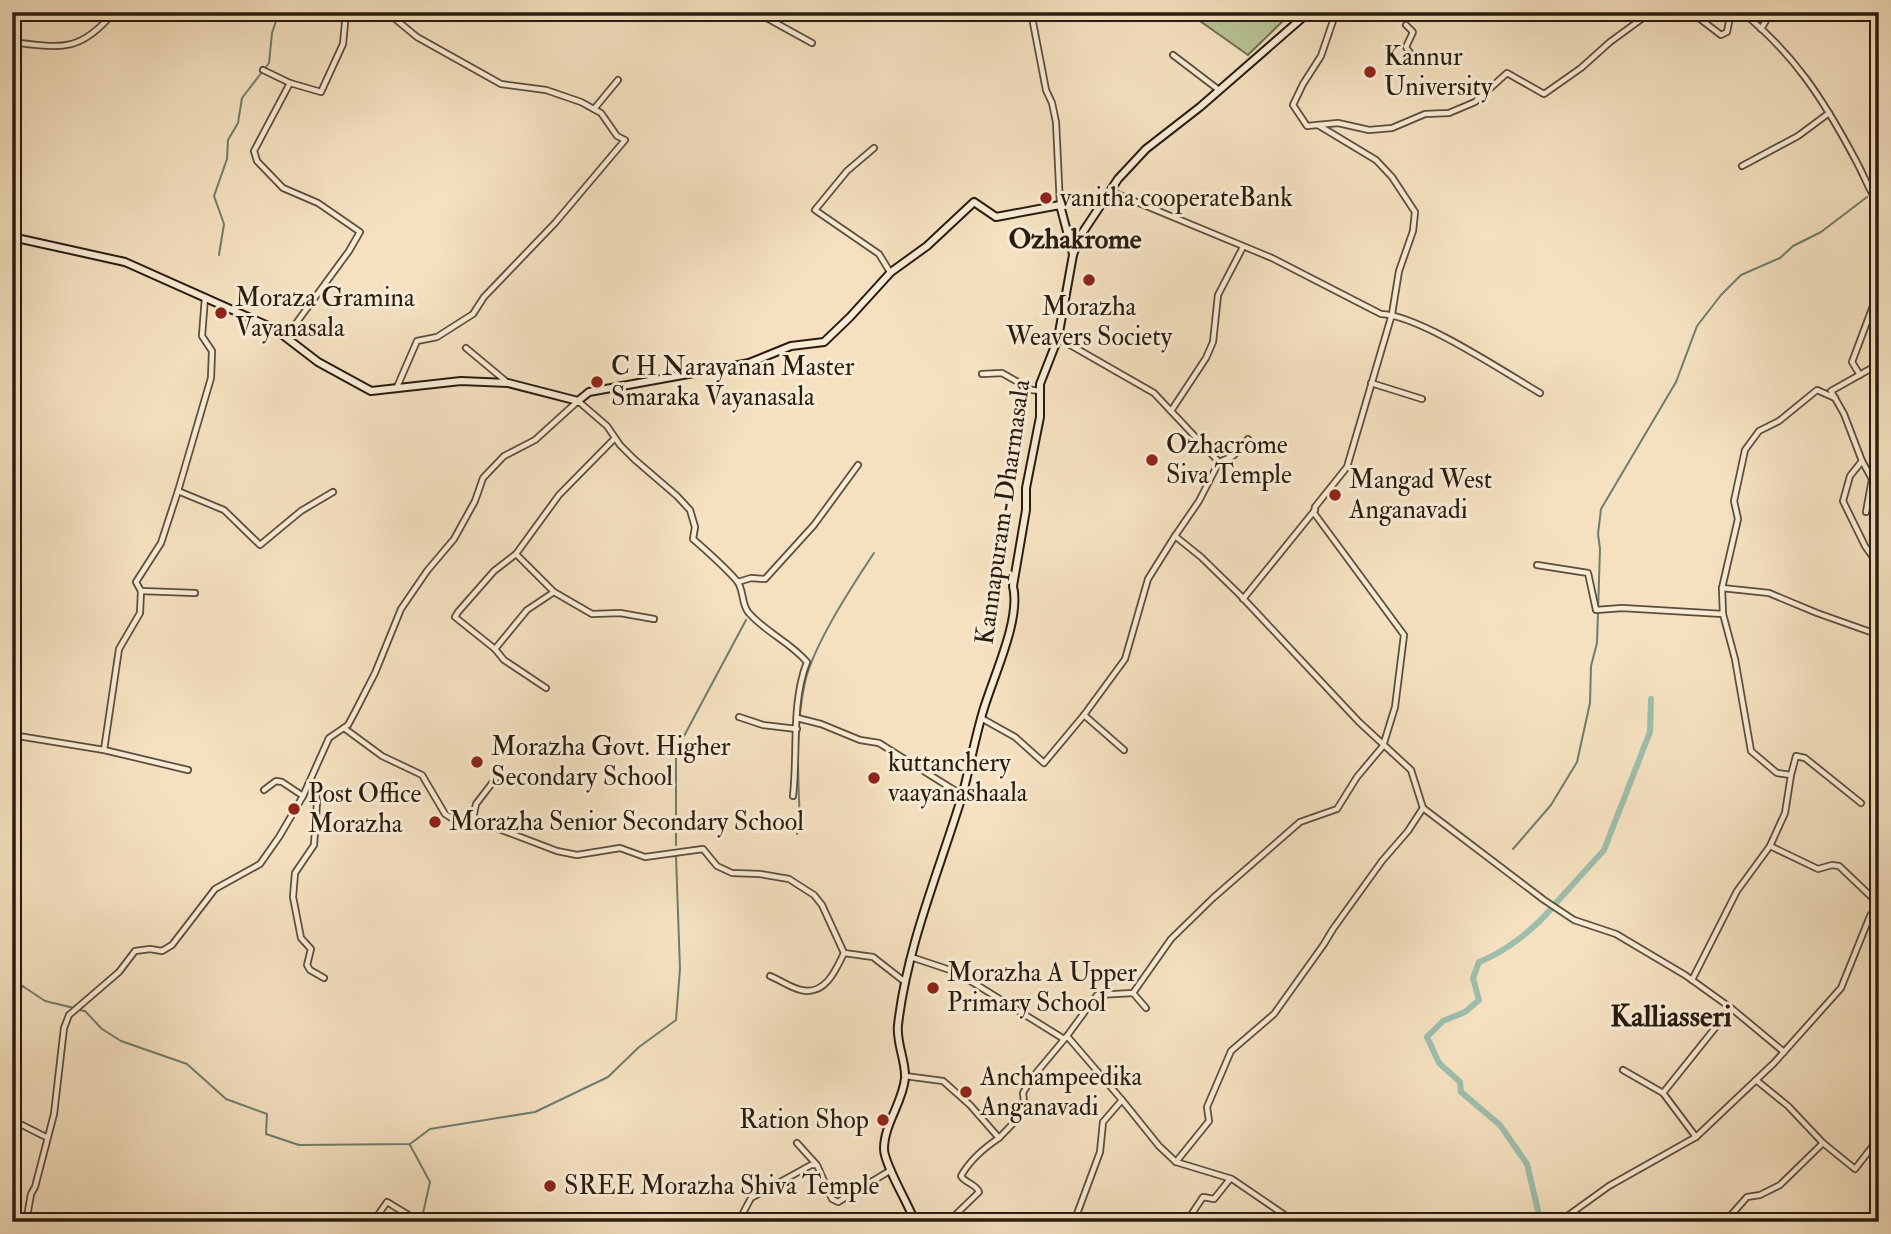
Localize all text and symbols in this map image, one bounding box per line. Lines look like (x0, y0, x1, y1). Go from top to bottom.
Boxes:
place label: Kannur University (1384, 41, 1493, 103)
marker: Kannur University (1362, 64, 1378, 80)
place label: vanitha cooperateBank (1059, 182, 1293, 215)
marker: vanitha cooperateBank (1038, 190, 1054, 206)
district label: Ozhakrome (1008, 222, 1142, 257)
marker: Morazha Weavers Society (1081, 272, 1097, 288)
place label: Moraza Gramina Vayanasala (235, 282, 415, 344)
place label: Morazha Weavers Society (1005, 291, 1173, 353)
marker: Moraza Gramina Vayanasala (213, 305, 229, 321)
place label: C H Narayanan Master Smaraka Vayanasala (611, 351, 855, 413)
marker: C H Narayanan Master Smaraka Vayanasala (589, 374, 605, 390)
street label: Kannapuram-Dharmasala (969, 377, 1038, 647)
place label: Ozhacrome Siva Temple (1166, 429, 1292, 492)
marker: Ozhacrome Siva Temple (1144, 452, 1160, 468)
place label: Mangad West Anganavadi (1348, 464, 1492, 526)
marker: Mangad West Anganavadi (1327, 487, 1343, 503)
place label: Morazha Govt. Higher Secondary School (491, 731, 731, 793)
place label: kuttanchery vaayanashaala (887, 747, 1028, 809)
marker: Morazha Govt. Higher Secondary School (469, 754, 485, 770)
marker: kuttanchery vaayanashaala (866, 770, 882, 786)
place label: Post Office Morazha (308, 778, 421, 840)
marker: Post Office Morazha (286, 801, 302, 817)
place label: Morazha Senior Secondary School (449, 806, 804, 838)
marker: Morazha Senior Secondary School (427, 814, 443, 830)
place label: Morazha A Upper Primary School (947, 957, 1137, 1019)
marker: Morazha A Upper Primary School (925, 980, 941, 996)
district label: Kalliasseri (1610, 998, 1732, 1035)
place label: Anchampeedika Anganavadi (979, 1061, 1143, 1123)
marker: Anchampeedika Anganavadi (958, 1084, 974, 1100)
place label: Ration Shop (739, 1104, 869, 1137)
marker: Ration Shop (875, 1112, 891, 1128)
place label: SREE Morazha Shiva Temple (564, 1170, 880, 1203)
marker: SREE Morazha Shiva Temple (542, 1178, 558, 1194)

